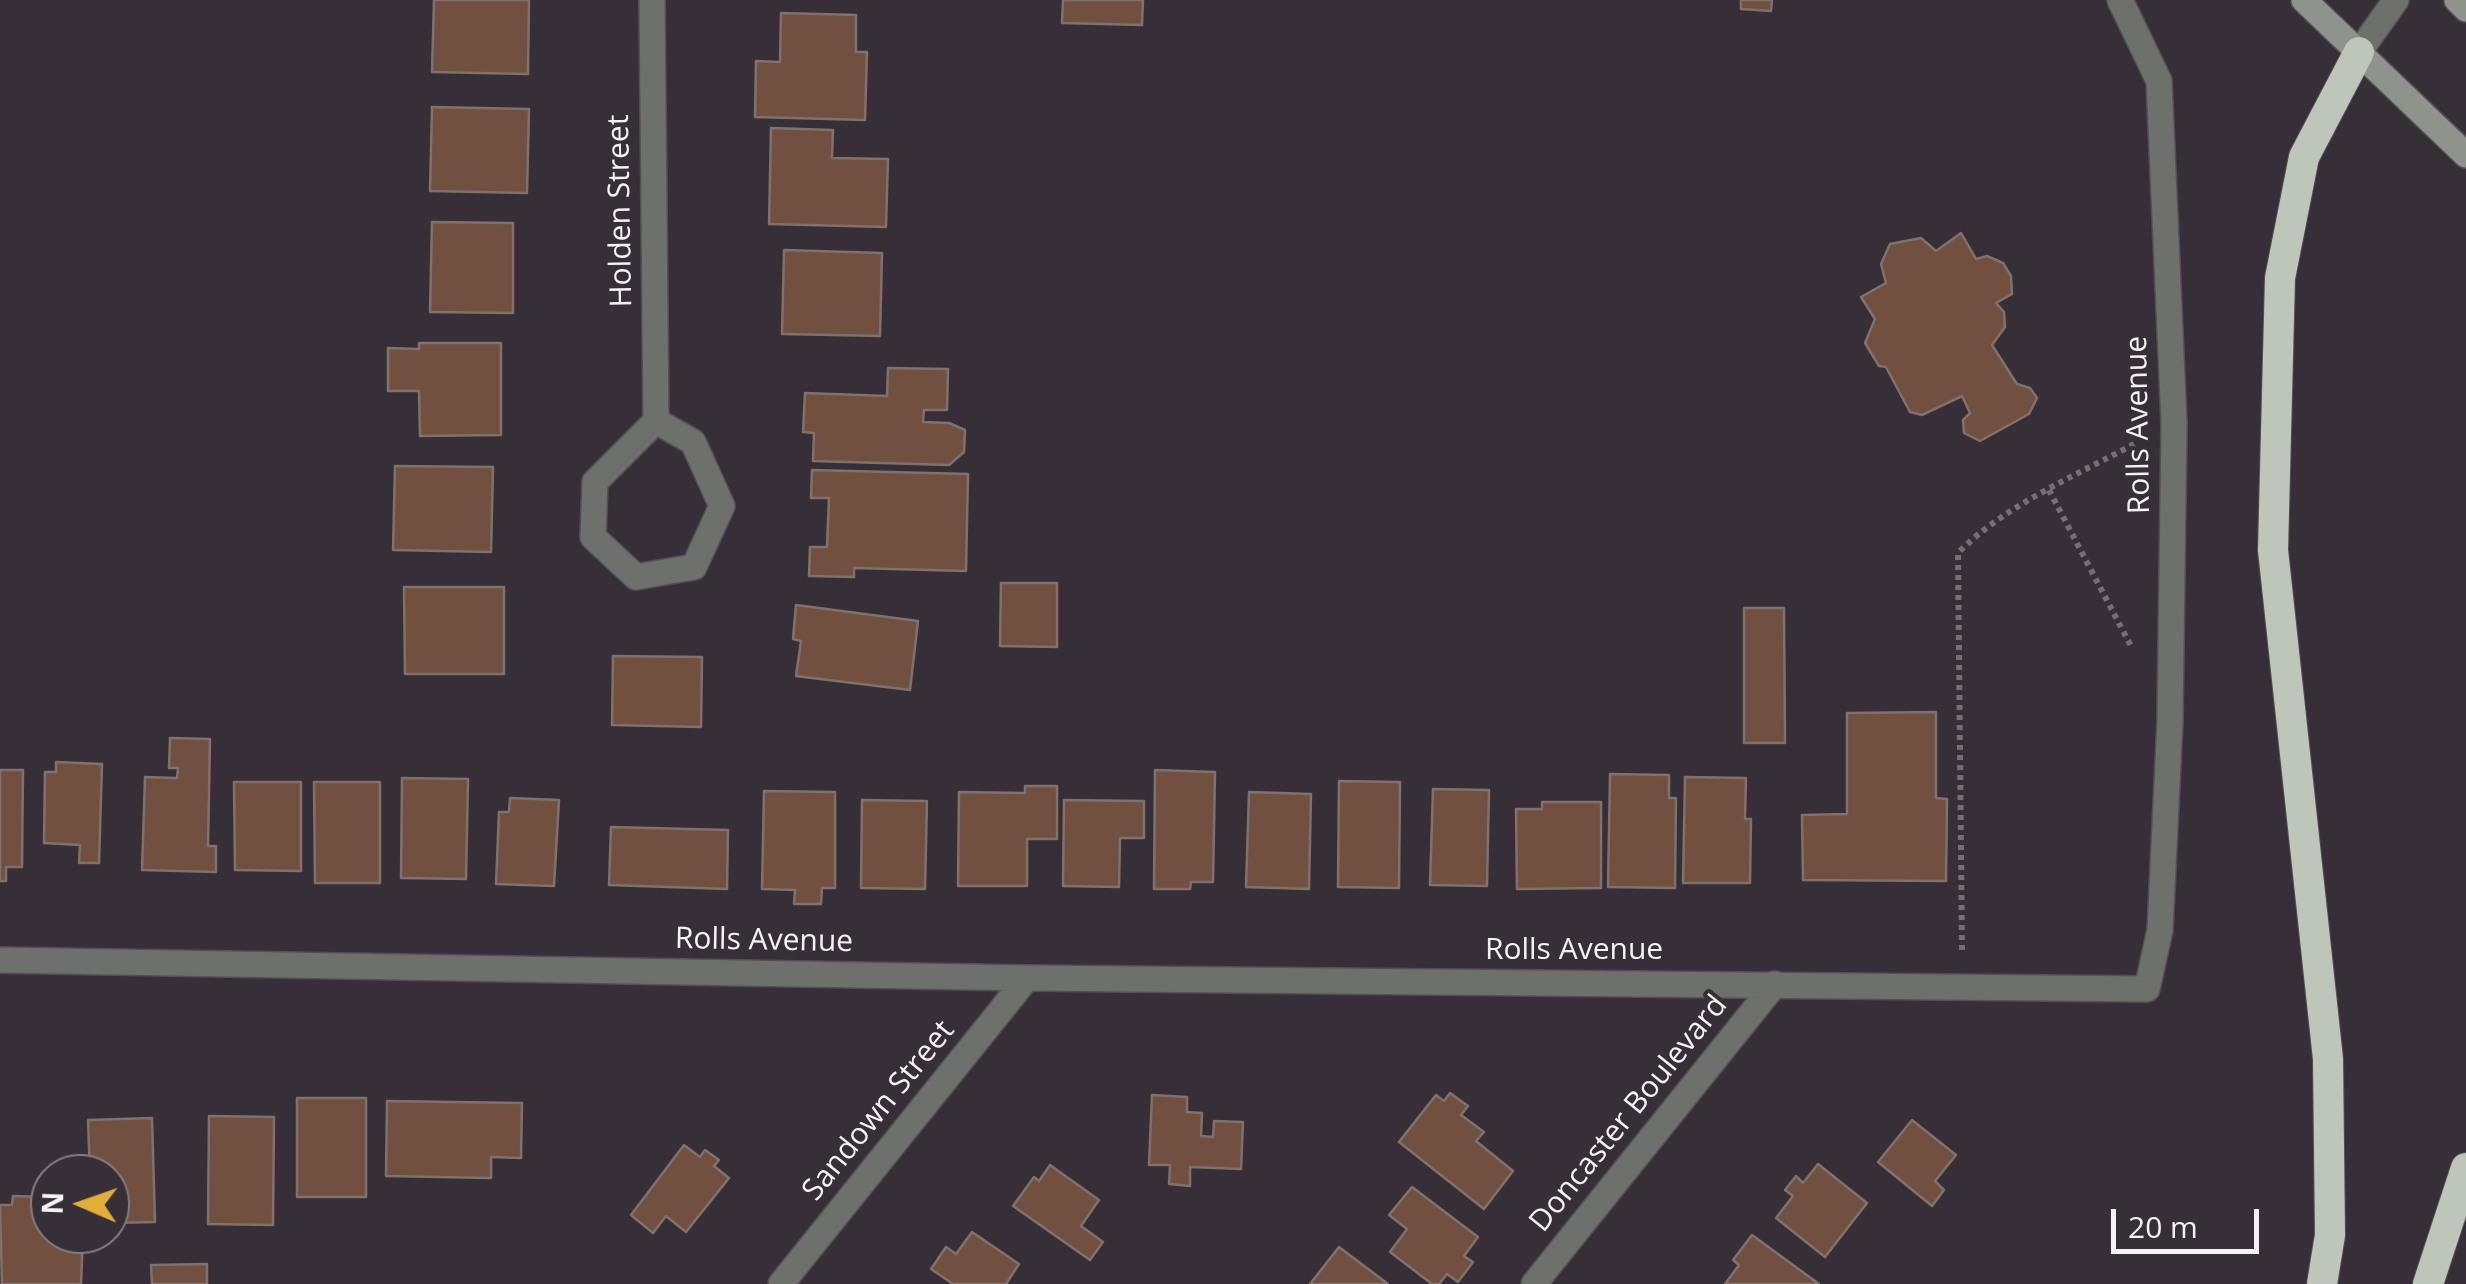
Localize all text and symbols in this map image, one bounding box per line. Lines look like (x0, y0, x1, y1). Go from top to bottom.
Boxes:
street label: Holden Street (601, 114, 641, 308)
street label: Rolls Avenue (2119, 336, 2159, 514)
street label: Rolls Avenue (675, 921, 853, 961)
street label: Rolls Avenue (1485, 932, 1663, 968)
street label: Doncaster Boulevard (1523, 989, 1735, 1239)
street label: Sandown Street (795, 1014, 963, 1208)
north arrow (30, 1154, 130, 1254)
scale bar (2116, 1189, 2264, 1251)
text: N (33, 1191, 71, 1215)
text: 20 m (2128, 1206, 2198, 1247)

